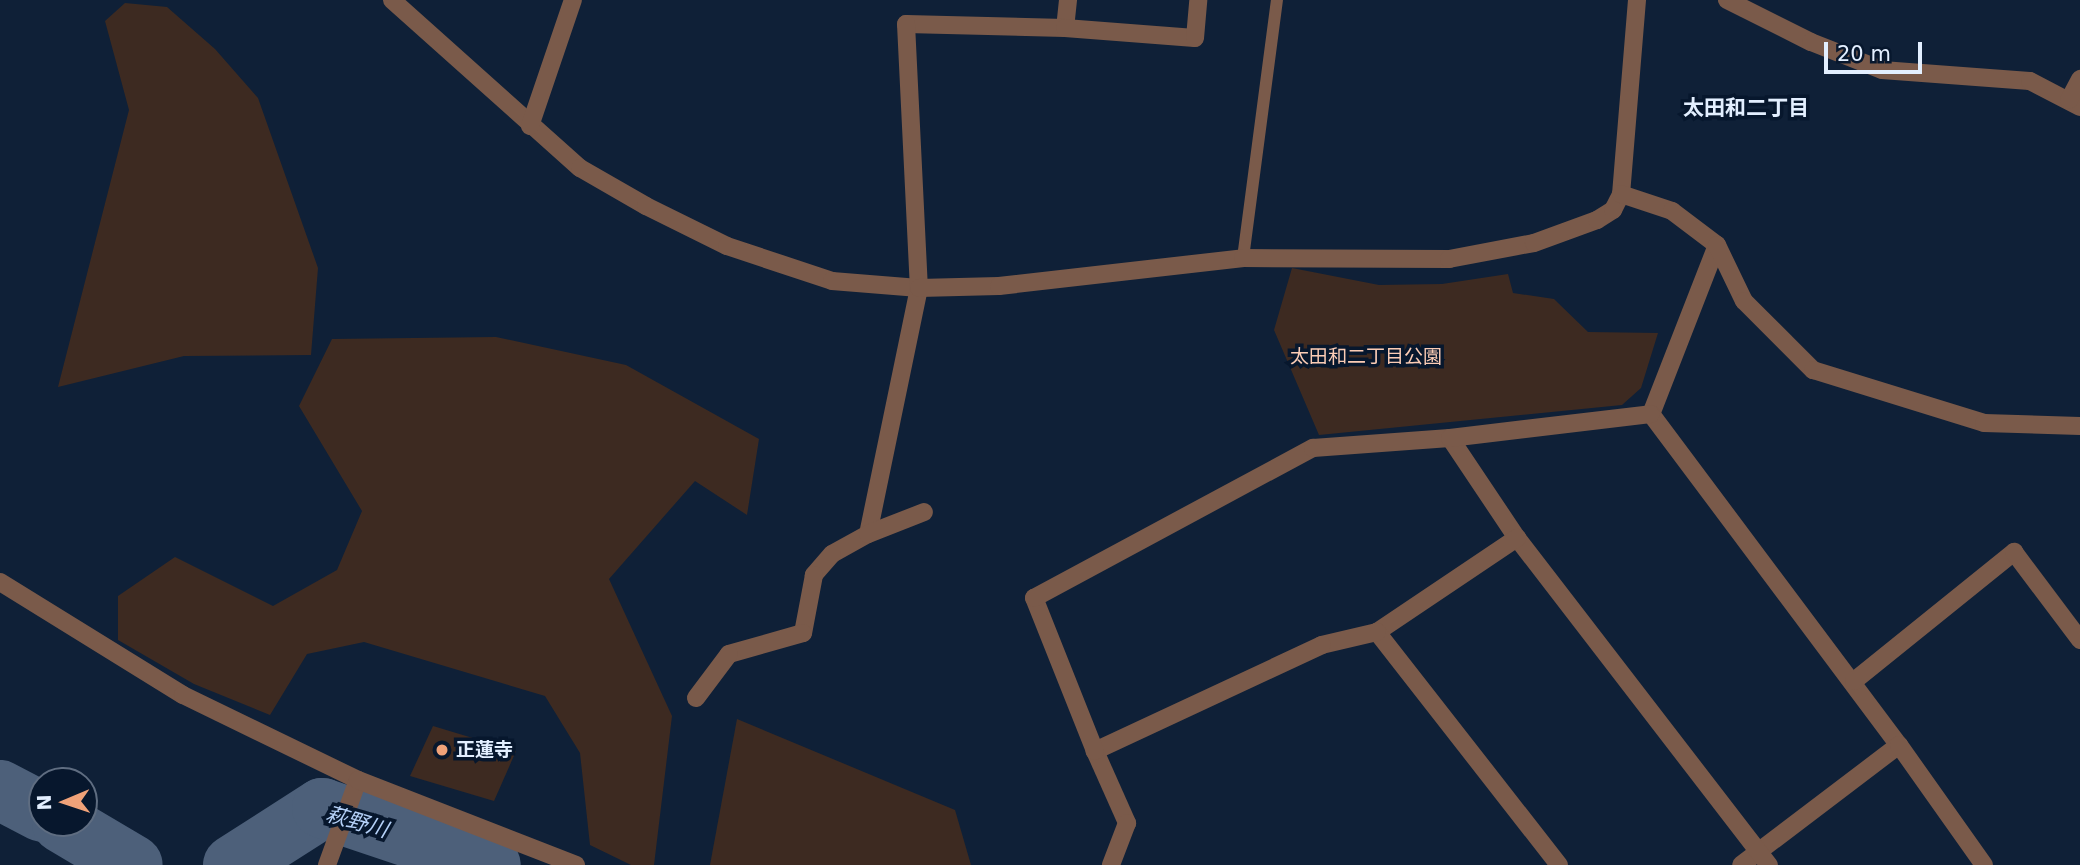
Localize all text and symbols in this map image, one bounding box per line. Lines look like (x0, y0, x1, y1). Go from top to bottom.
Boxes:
scale bar (1828, 28, 1926, 72)
text: 20 m (1837, 42, 1891, 66)
district label: 太田和二丁目 (1683, 95, 1809, 121)
park label: 太田和二丁目公園 (1290, 346, 1442, 368)
place label: 正蓮寺 (456, 739, 513, 761)
marker: 正蓮寺 (434, 742, 450, 758)
north arrow (28, 767, 98, 837)
text: N (33, 794, 55, 811)
water label: 萩野川 (323, 801, 391, 843)

